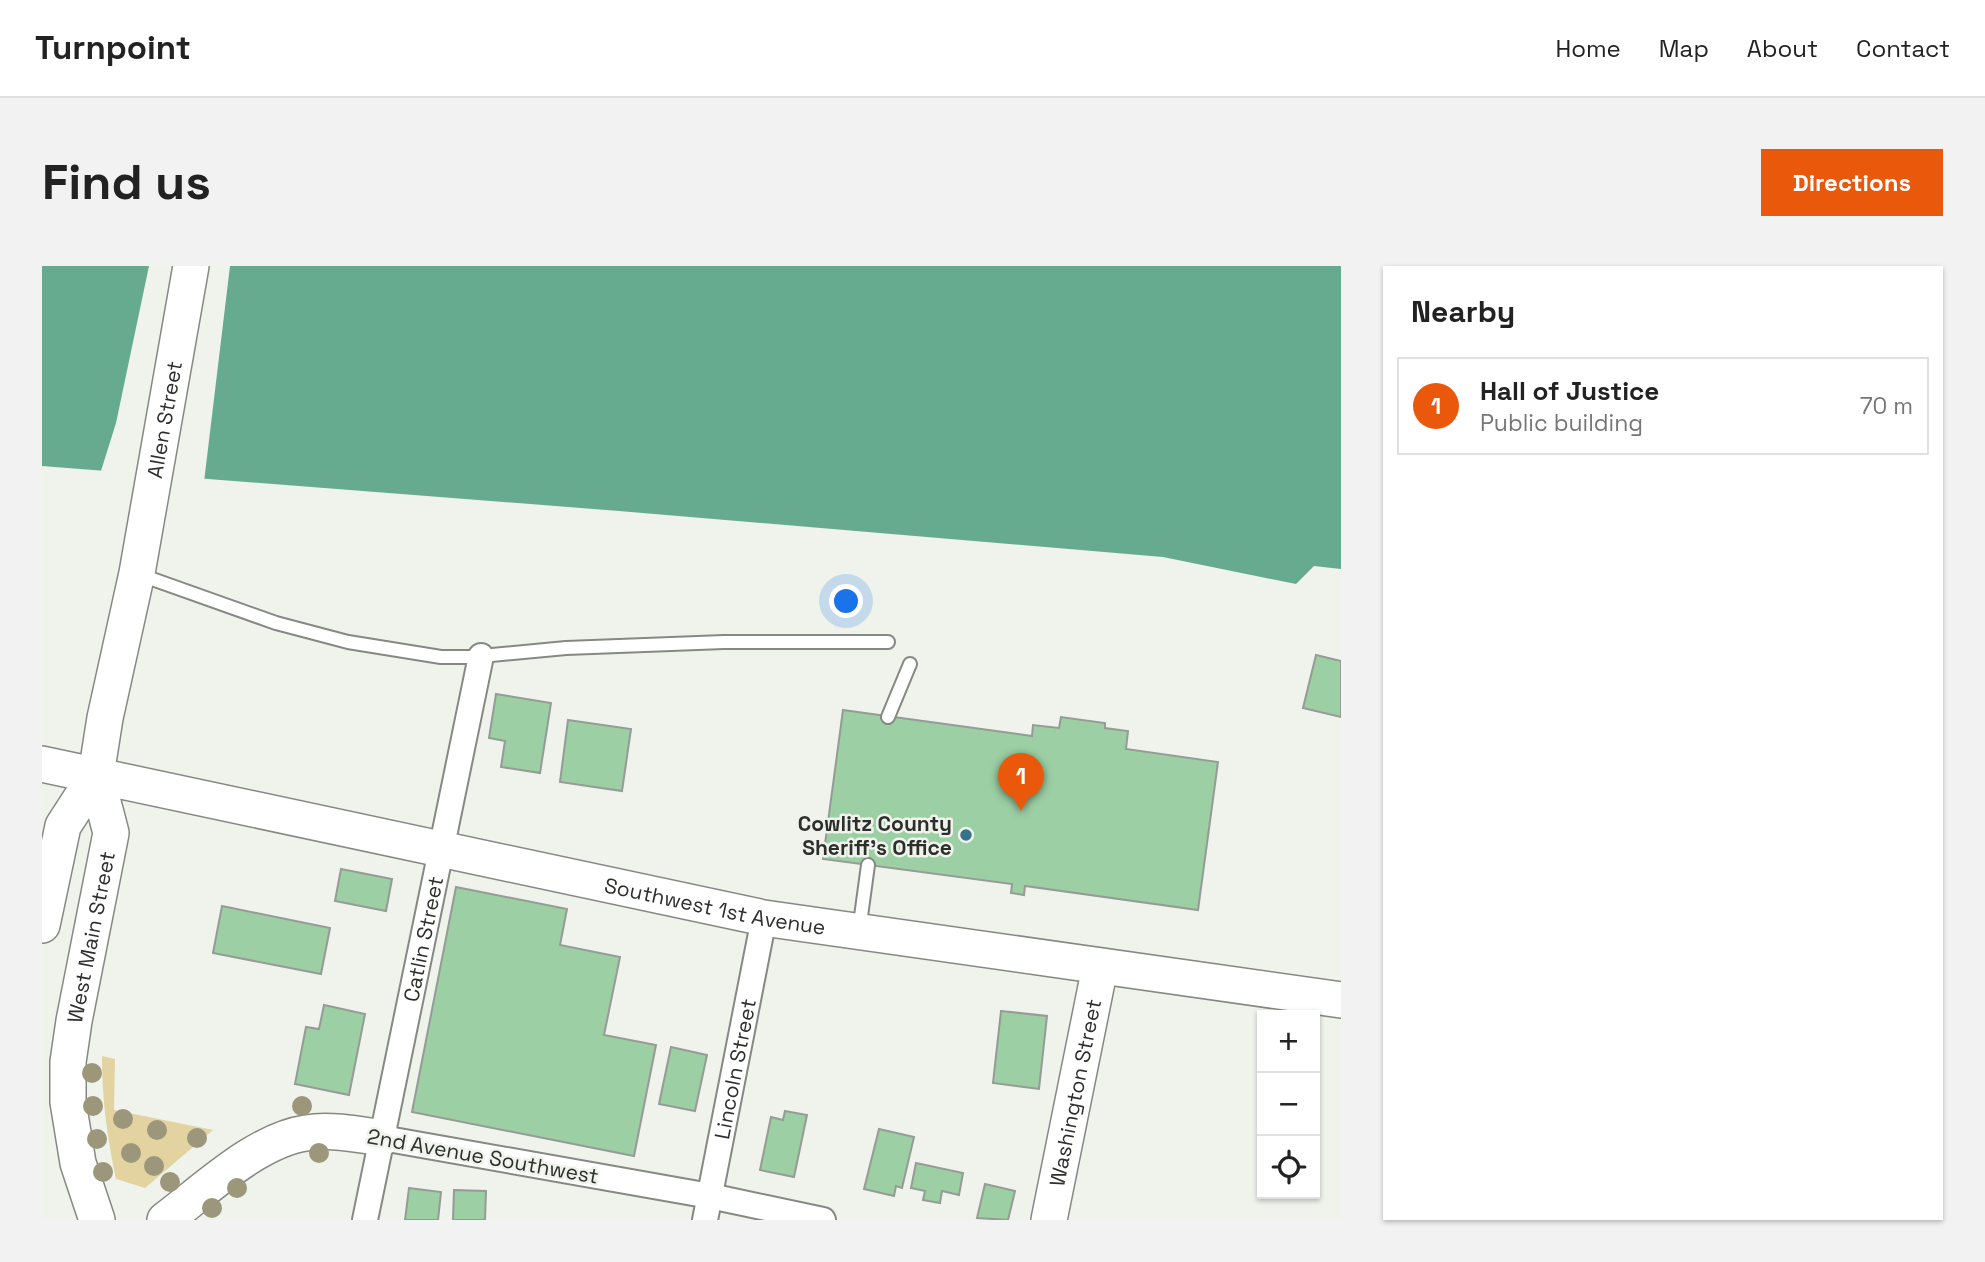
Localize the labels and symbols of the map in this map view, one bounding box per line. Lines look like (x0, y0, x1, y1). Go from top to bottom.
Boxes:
street label: Allen Street (140, 359, 188, 480)
your location (829, 584, 863, 618)
pin: 1 (998, 753, 1044, 811)
place label: Cowlitz County Sheriff’s Office (798, 810, 952, 861)
marker: Cowlitz County Sheriff’s Office (958, 827, 974, 843)
street label: West Main Street (60, 849, 121, 1025)
street label: Southwest 1st Avenue (602, 871, 827, 940)
street label: Catlin Street (397, 874, 449, 1004)
street label: Lincoln Street (708, 996, 761, 1141)
street label: Washington Street (1043, 997, 1107, 1189)
street label: 2nd Avenue Southwest (365, 1122, 601, 1190)

